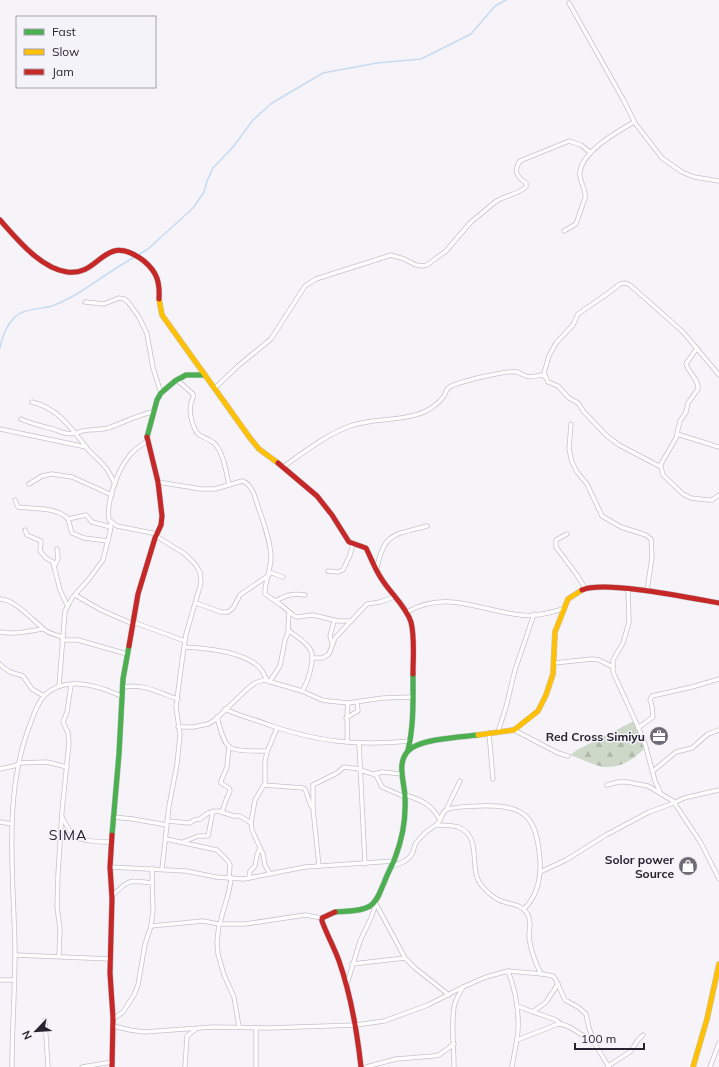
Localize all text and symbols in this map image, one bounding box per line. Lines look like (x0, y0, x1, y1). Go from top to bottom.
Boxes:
legend (16, 16, 156, 88)
text: Fast (52, 24, 76, 39)
text: Slow (52, 44, 80, 59)
text: Jam (52, 64, 74, 79)
office icon: Red Cross Simiyu (648, 725, 670, 747)
place label: Red Cross Simiyu (546, 729, 645, 744)
district label: SIMA (49, 826, 87, 844)
place label: Solor power Source (605, 852, 674, 881)
shop icon: Solor power Source (677, 855, 699, 877)
north arrow (16, 1011, 56, 1051)
scale bar (575, 1025, 644, 1051)
text: N (19, 1029, 35, 1042)
text: 100 m (581, 1031, 616, 1046)

